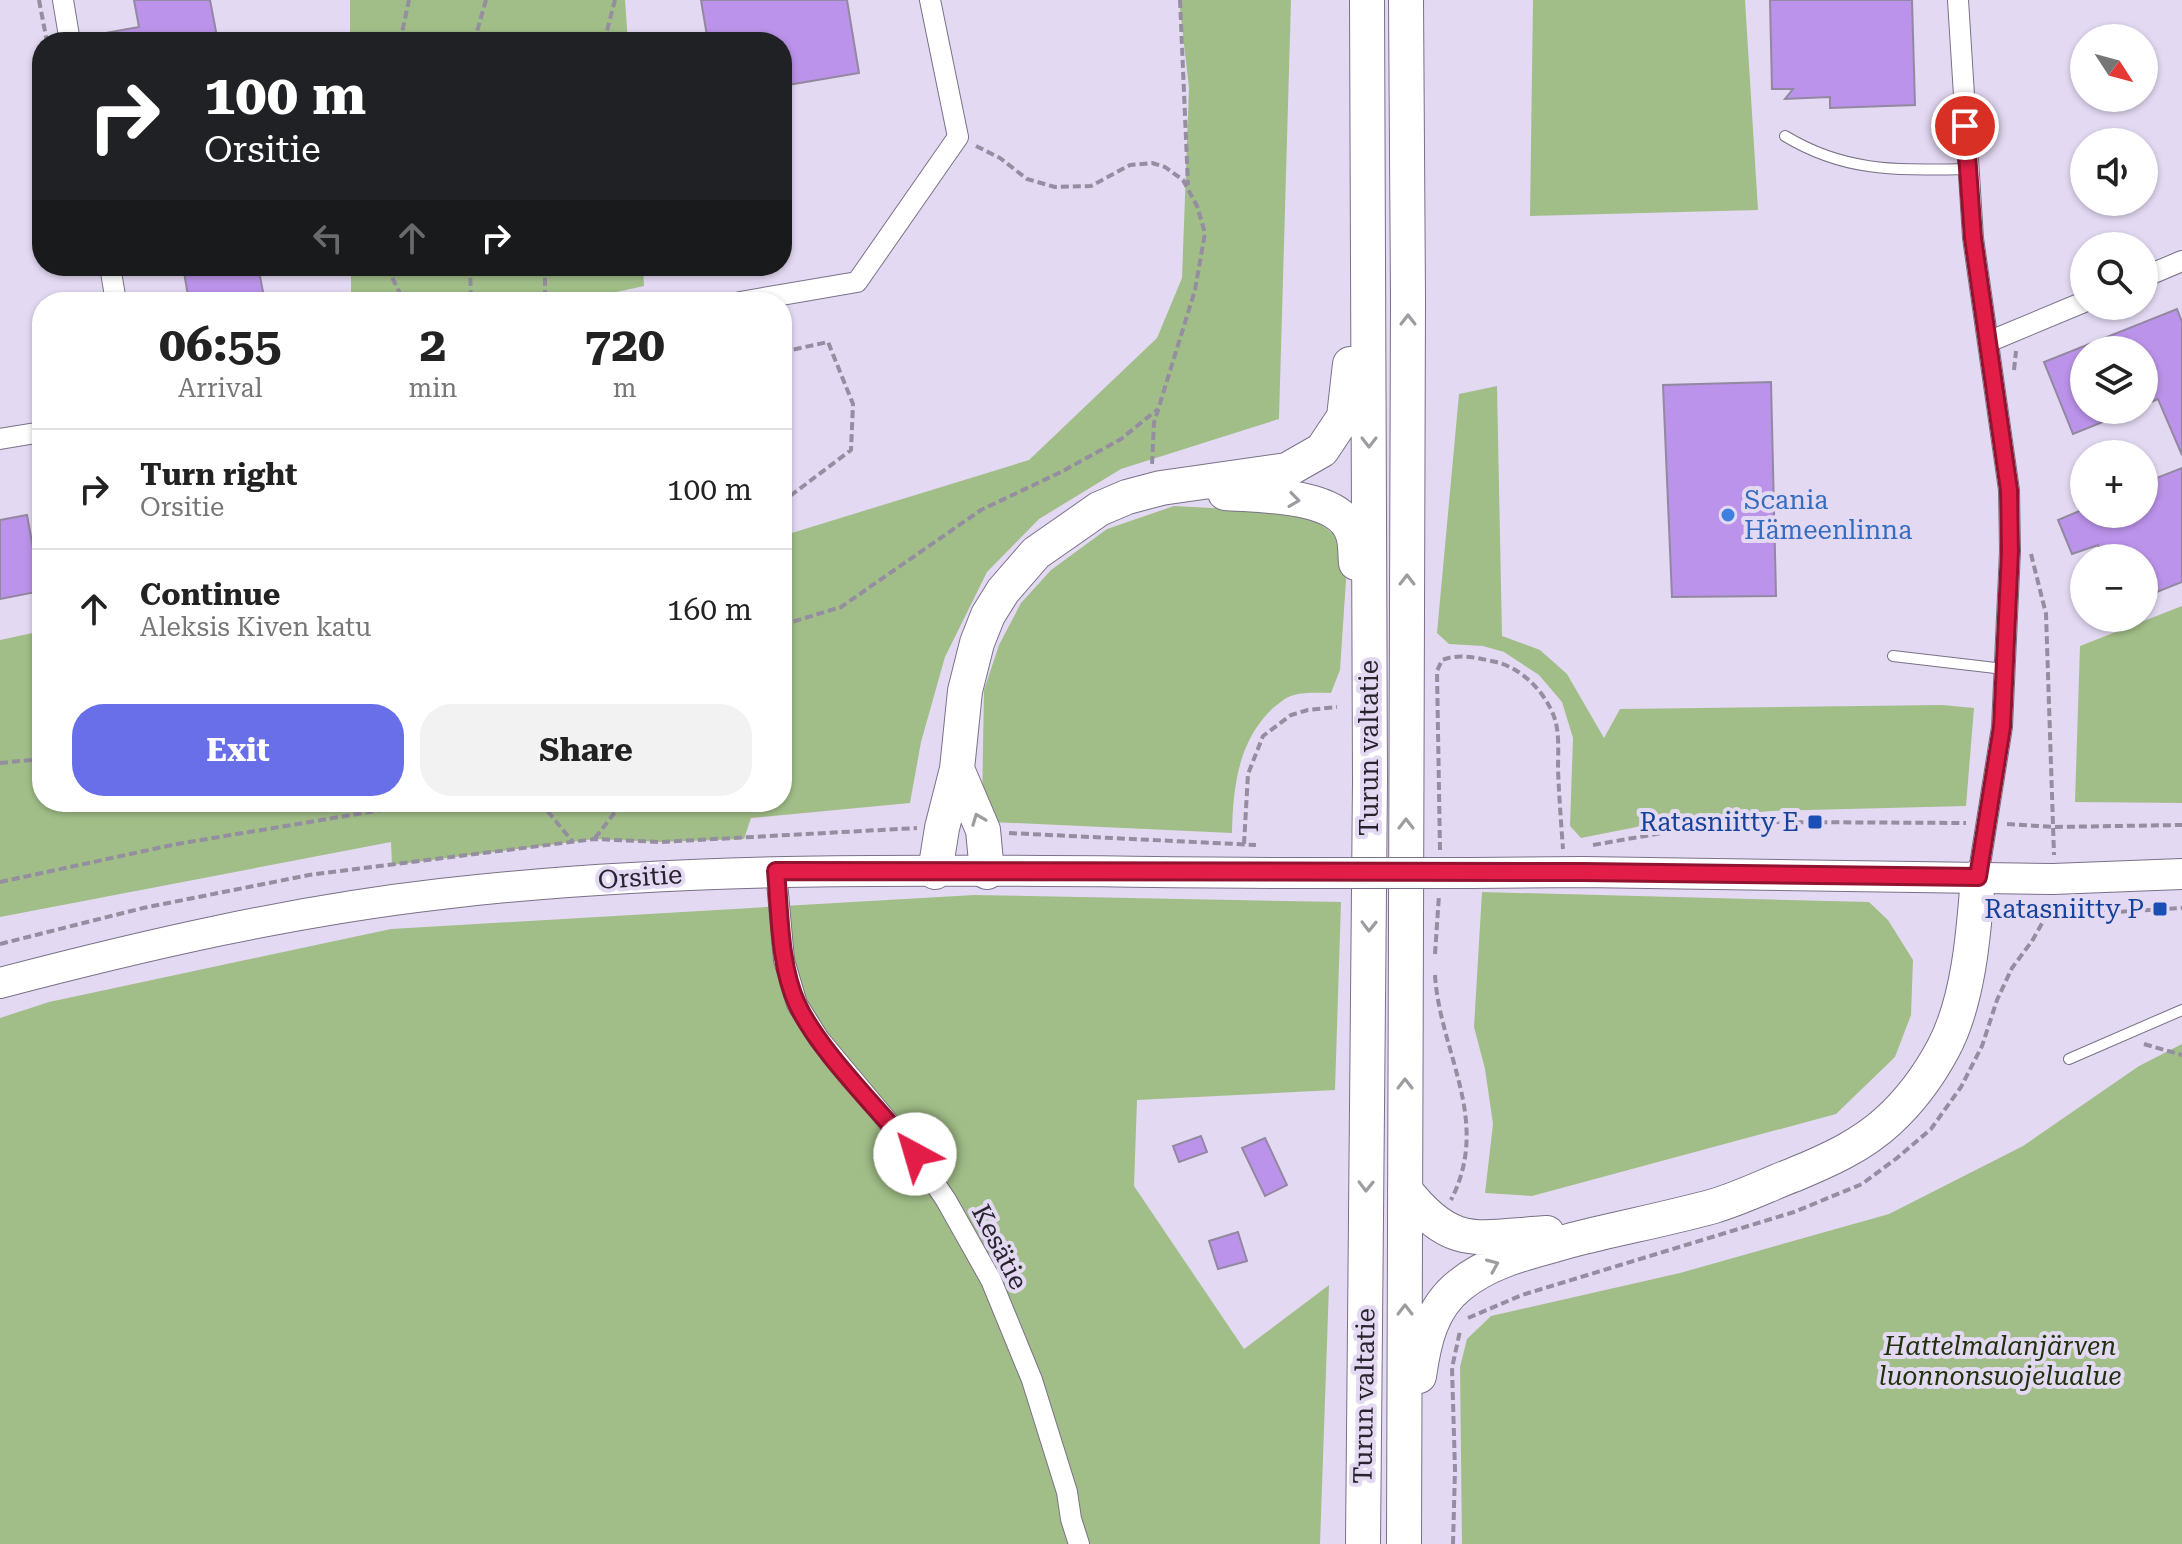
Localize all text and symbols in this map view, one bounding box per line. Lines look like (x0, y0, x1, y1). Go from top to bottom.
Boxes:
north arrow (2070, 24, 2158, 112)
map controls (2070, 24, 2158, 632)
text: 100 m (204, 62, 366, 128)
icon: right (72, 64, 176, 168)
pin (1931, 92, 1999, 160)
icon: arrive (1943, 104, 1987, 148)
button: sound (2070, 128, 2158, 216)
text: Orsitie (204, 129, 321, 171)
icon: left (306, 216, 350, 260)
icon: ahead (390, 216, 434, 260)
icon: right (474, 216, 518, 260)
button: search (2070, 232, 2158, 320)
one-way arrow (1399, 313, 1417, 326)
text: 06:55 (159, 317, 282, 373)
text: 2 (419, 317, 446, 373)
text: 720 (584, 317, 665, 373)
button: layers (2070, 336, 2158, 424)
text: Arrival (178, 373, 263, 403)
text: min (409, 373, 457, 403)
text: m (613, 373, 637, 403)
one-way arrow (1360, 436, 1378, 449)
button: + (2070, 440, 2158, 528)
text: Turn right (140, 457, 297, 492)
icon: right (72, 467, 116, 511)
text: 100 m (667, 472, 752, 507)
place label: Scania Hämeenlinna (1744, 485, 1912, 545)
one-way arrow (1287, 491, 1301, 508)
text: Orsitie (140, 492, 224, 522)
marker: Scania Hämeenlinna (1719, 506, 1737, 524)
button: − (2070, 544, 2158, 632)
one-way arrow (1398, 573, 1416, 586)
text: Continue (140, 577, 280, 612)
icon: ahead (72, 587, 116, 631)
text: 160 m (667, 592, 752, 627)
text: Aleksis Kiven katu (140, 612, 371, 642)
street label: Turun valtatie (1354, 660, 1384, 836)
button: Exit (72, 704, 404, 796)
button: Share (420, 704, 752, 796)
place label: Ratasniitty E (1639, 807, 1799, 837)
one-way arrow (971, 813, 988, 827)
marker: Ratasniitty E (1806, 813, 1824, 831)
one-way arrow (1397, 817, 1415, 830)
street label: Orsitie (597, 859, 683, 895)
place label: Ratasniitty P (1984, 894, 2144, 924)
marker: Ratasniitty P (2151, 900, 2169, 918)
one-way arrow (1360, 920, 1378, 933)
one-way arrow (1396, 1077, 1414, 1090)
position arrow (873, 1112, 957, 1196)
one-way arrow (1357, 1180, 1375, 1193)
street label: Kesätie (966, 1200, 1034, 1294)
one-way arrow (1486, 1258, 1500, 1275)
one-way arrow (1396, 1303, 1414, 1316)
street label: Turun valtatie (1347, 1308, 1381, 1484)
park label: Hattelmalanjärven luonnonsuojelualue (1879, 1331, 2121, 1391)

